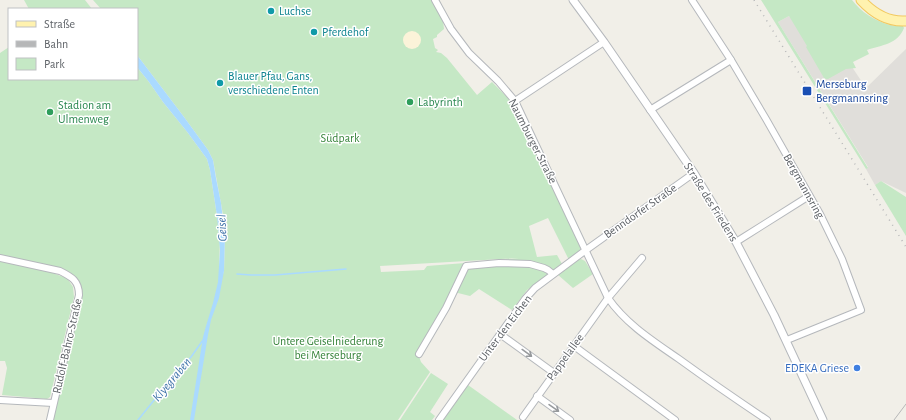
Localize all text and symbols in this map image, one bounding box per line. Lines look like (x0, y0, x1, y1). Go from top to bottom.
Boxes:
place label: Luchse (279, 5, 311, 17)
marker: Luchse (266, 6, 276, 16)
legend (8, 8, 138, 80)
text: Straße (44, 18, 75, 30)
place label: Pferdehof (322, 26, 370, 38)
marker: Pferdehof (309, 27, 319, 37)
text: Bahn (44, 38, 68, 50)
text: Park (44, 58, 65, 70)
place label: Blauer Pfau, Gans, verschiedene Enten (228, 70, 319, 96)
marker: Blauer Pfau, Gans, verschiedene Enten (215, 78, 225, 88)
place label: Merseburg Bergmannsring (816, 78, 888, 104)
marker: Merseburg Bergmannsring (801, 85, 813, 97)
place label: Labyrinth (418, 96, 463, 109)
marker: Labyrinth (405, 97, 415, 107)
street label: Naumburger Straße (506, 97, 560, 185)
place label: Stadion am Ulmenweg (58, 99, 111, 125)
marker: Stadion am Ulmenweg (45, 107, 55, 117)
park label: Südpark (321, 132, 360, 144)
street label: Bergmannsring (781, 152, 827, 221)
street label: Straße des Friedens (682, 160, 740, 244)
street label: Benndorfer Straße (601, 181, 679, 241)
water label: Geisel (215, 214, 230, 242)
street label: Unter den Eichen (476, 293, 534, 363)
street label: Rudolf-Bahro-Straße (50, 297, 84, 395)
street label: Pappelallee (544, 331, 586, 383)
park label: Untere Geiselniederung bei Merseburg (273, 335, 383, 361)
one-way arrow (521, 349, 532, 357)
water label: Klyegraben (150, 356, 194, 404)
place label: EDEKA Griese (785, 362, 849, 374)
marker: EDEKA Griese (852, 363, 862, 373)
one-way arrow (548, 404, 559, 412)

